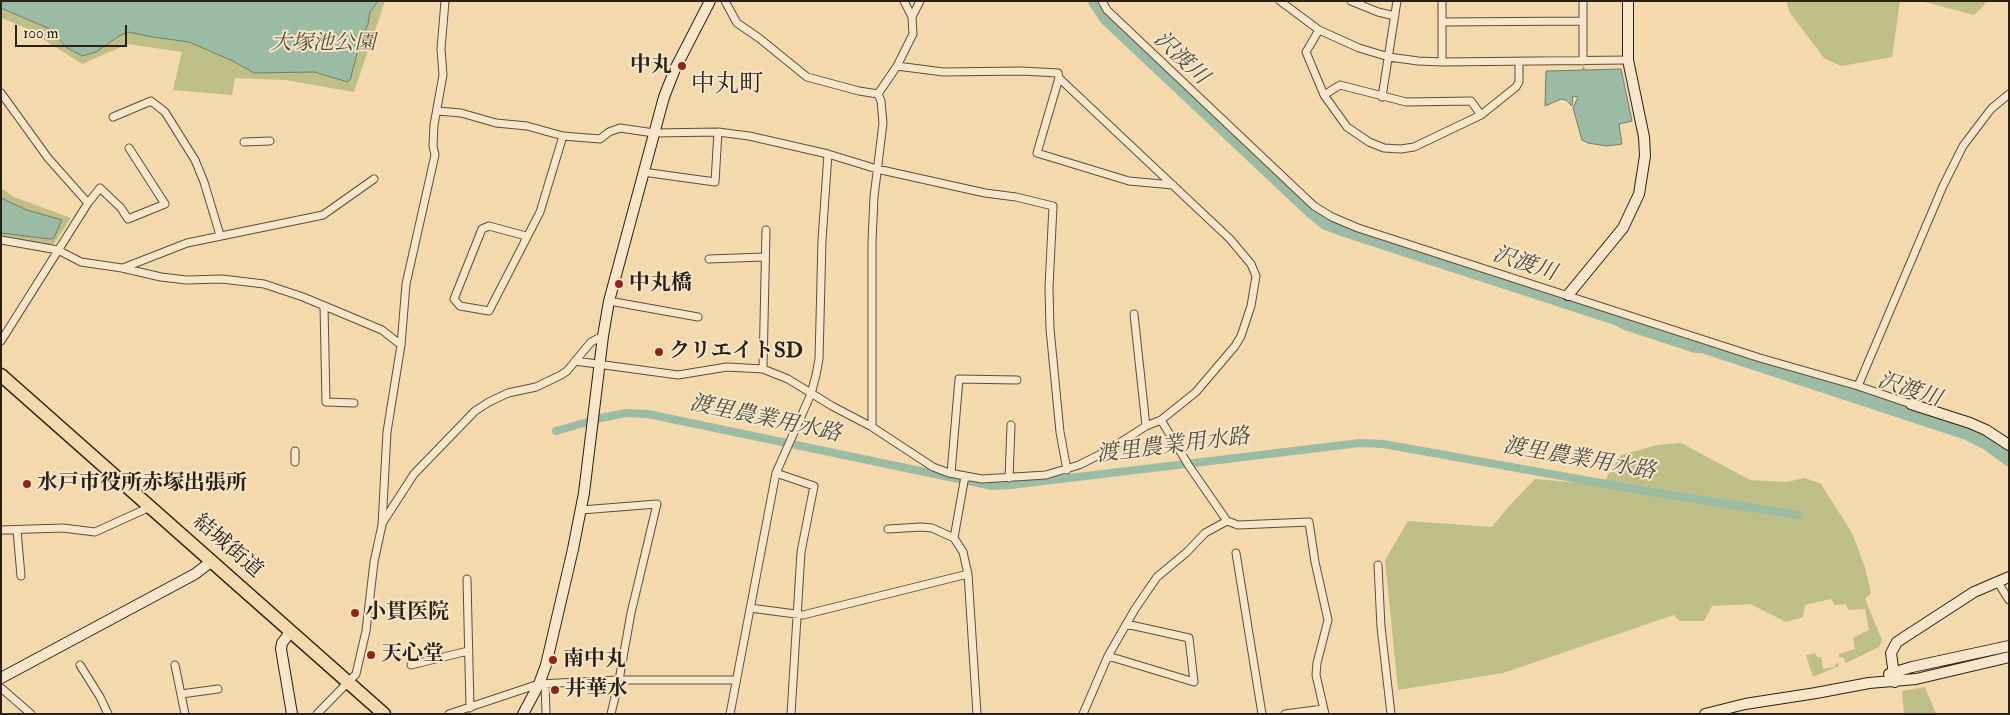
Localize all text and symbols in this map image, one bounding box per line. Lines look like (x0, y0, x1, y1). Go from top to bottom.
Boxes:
scale bar (18, 15, 130, 47)
text: 100 m (23, 24, 58, 43)
water label: 沢渡川 (1147, 27, 1213, 91)
park label: 大塚池公園 (271, 31, 375, 57)
place label: 中丸 (630, 53, 672, 79)
marker: 中丸 (676, 60, 688, 72)
district label: 中丸町 (691, 72, 763, 100)
water label: 沢渡川 (1489, 242, 1559, 288)
place label: 中丸橋 (629, 271, 692, 297)
marker: 中丸橋 (613, 278, 625, 290)
place label: クリエイトSD (669, 339, 803, 365)
marker: クリエイトSD (653, 346, 665, 358)
water label: 沢渡川 (1874, 368, 1944, 414)
water label: 渡里農業用水路 (687, 391, 843, 449)
water label: 渡里農業用水路 (1095, 425, 1251, 469)
water label: 渡里農業用水路 (1501, 434, 1657, 486)
place label: 水戸市役所赤塚出張所 (37, 471, 247, 497)
marker: 水戸市役所赤塚出張所 (21, 478, 33, 490)
street label: 結城街道 (187, 510, 267, 584)
place label: 小貫医院 (365, 600, 449, 626)
marker: 小貫医院 (349, 607, 361, 619)
place label: 天心堂 (381, 642, 444, 668)
place label: 南中丸 (563, 647, 626, 673)
marker: 天心堂 (365, 649, 377, 661)
marker: 南中丸 (547, 654, 559, 666)
place label: 井華水 (565, 677, 628, 703)
marker: 井華水 (549, 684, 561, 696)

